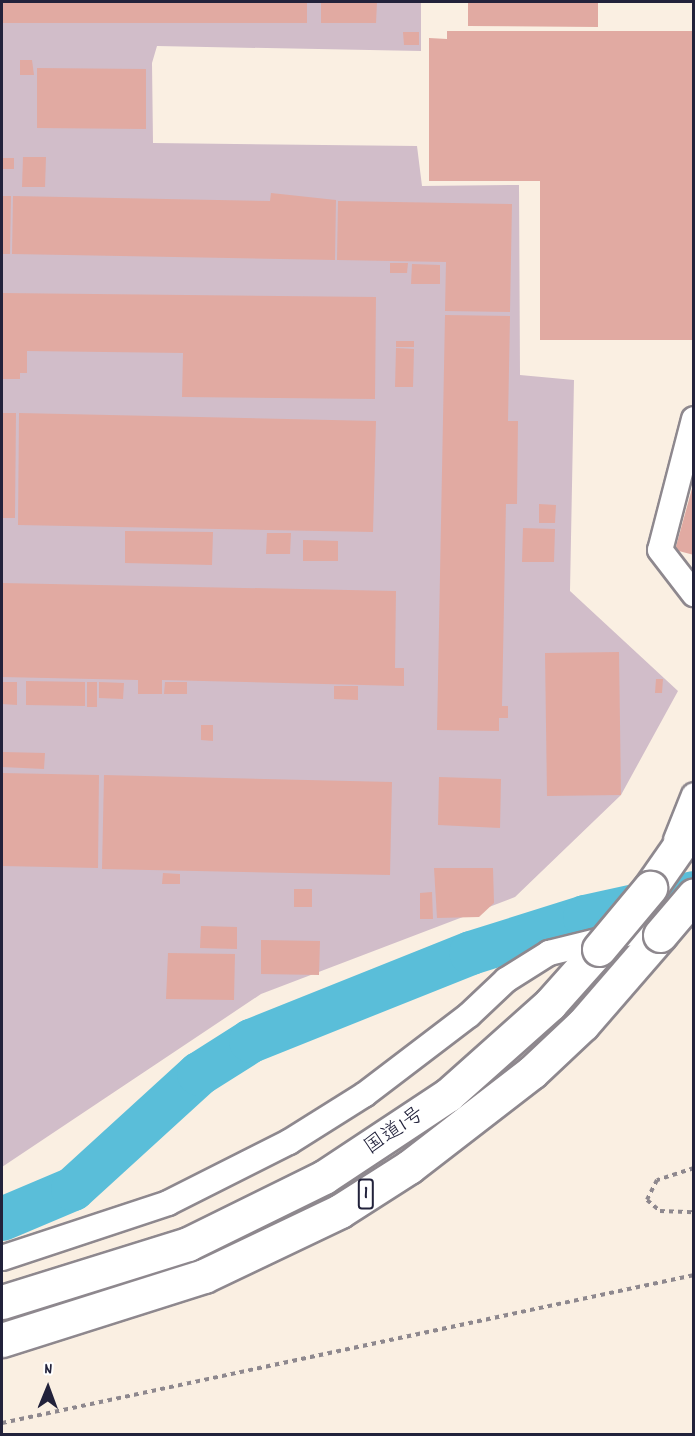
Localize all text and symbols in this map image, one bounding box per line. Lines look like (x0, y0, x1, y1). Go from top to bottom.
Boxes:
street label: 国道1号 (360, 1103, 430, 1161)
road number: 1 (357, 1177, 375, 1211)
north arrow (18, 1358, 78, 1418)
text: N (44, 1358, 52, 1381)

